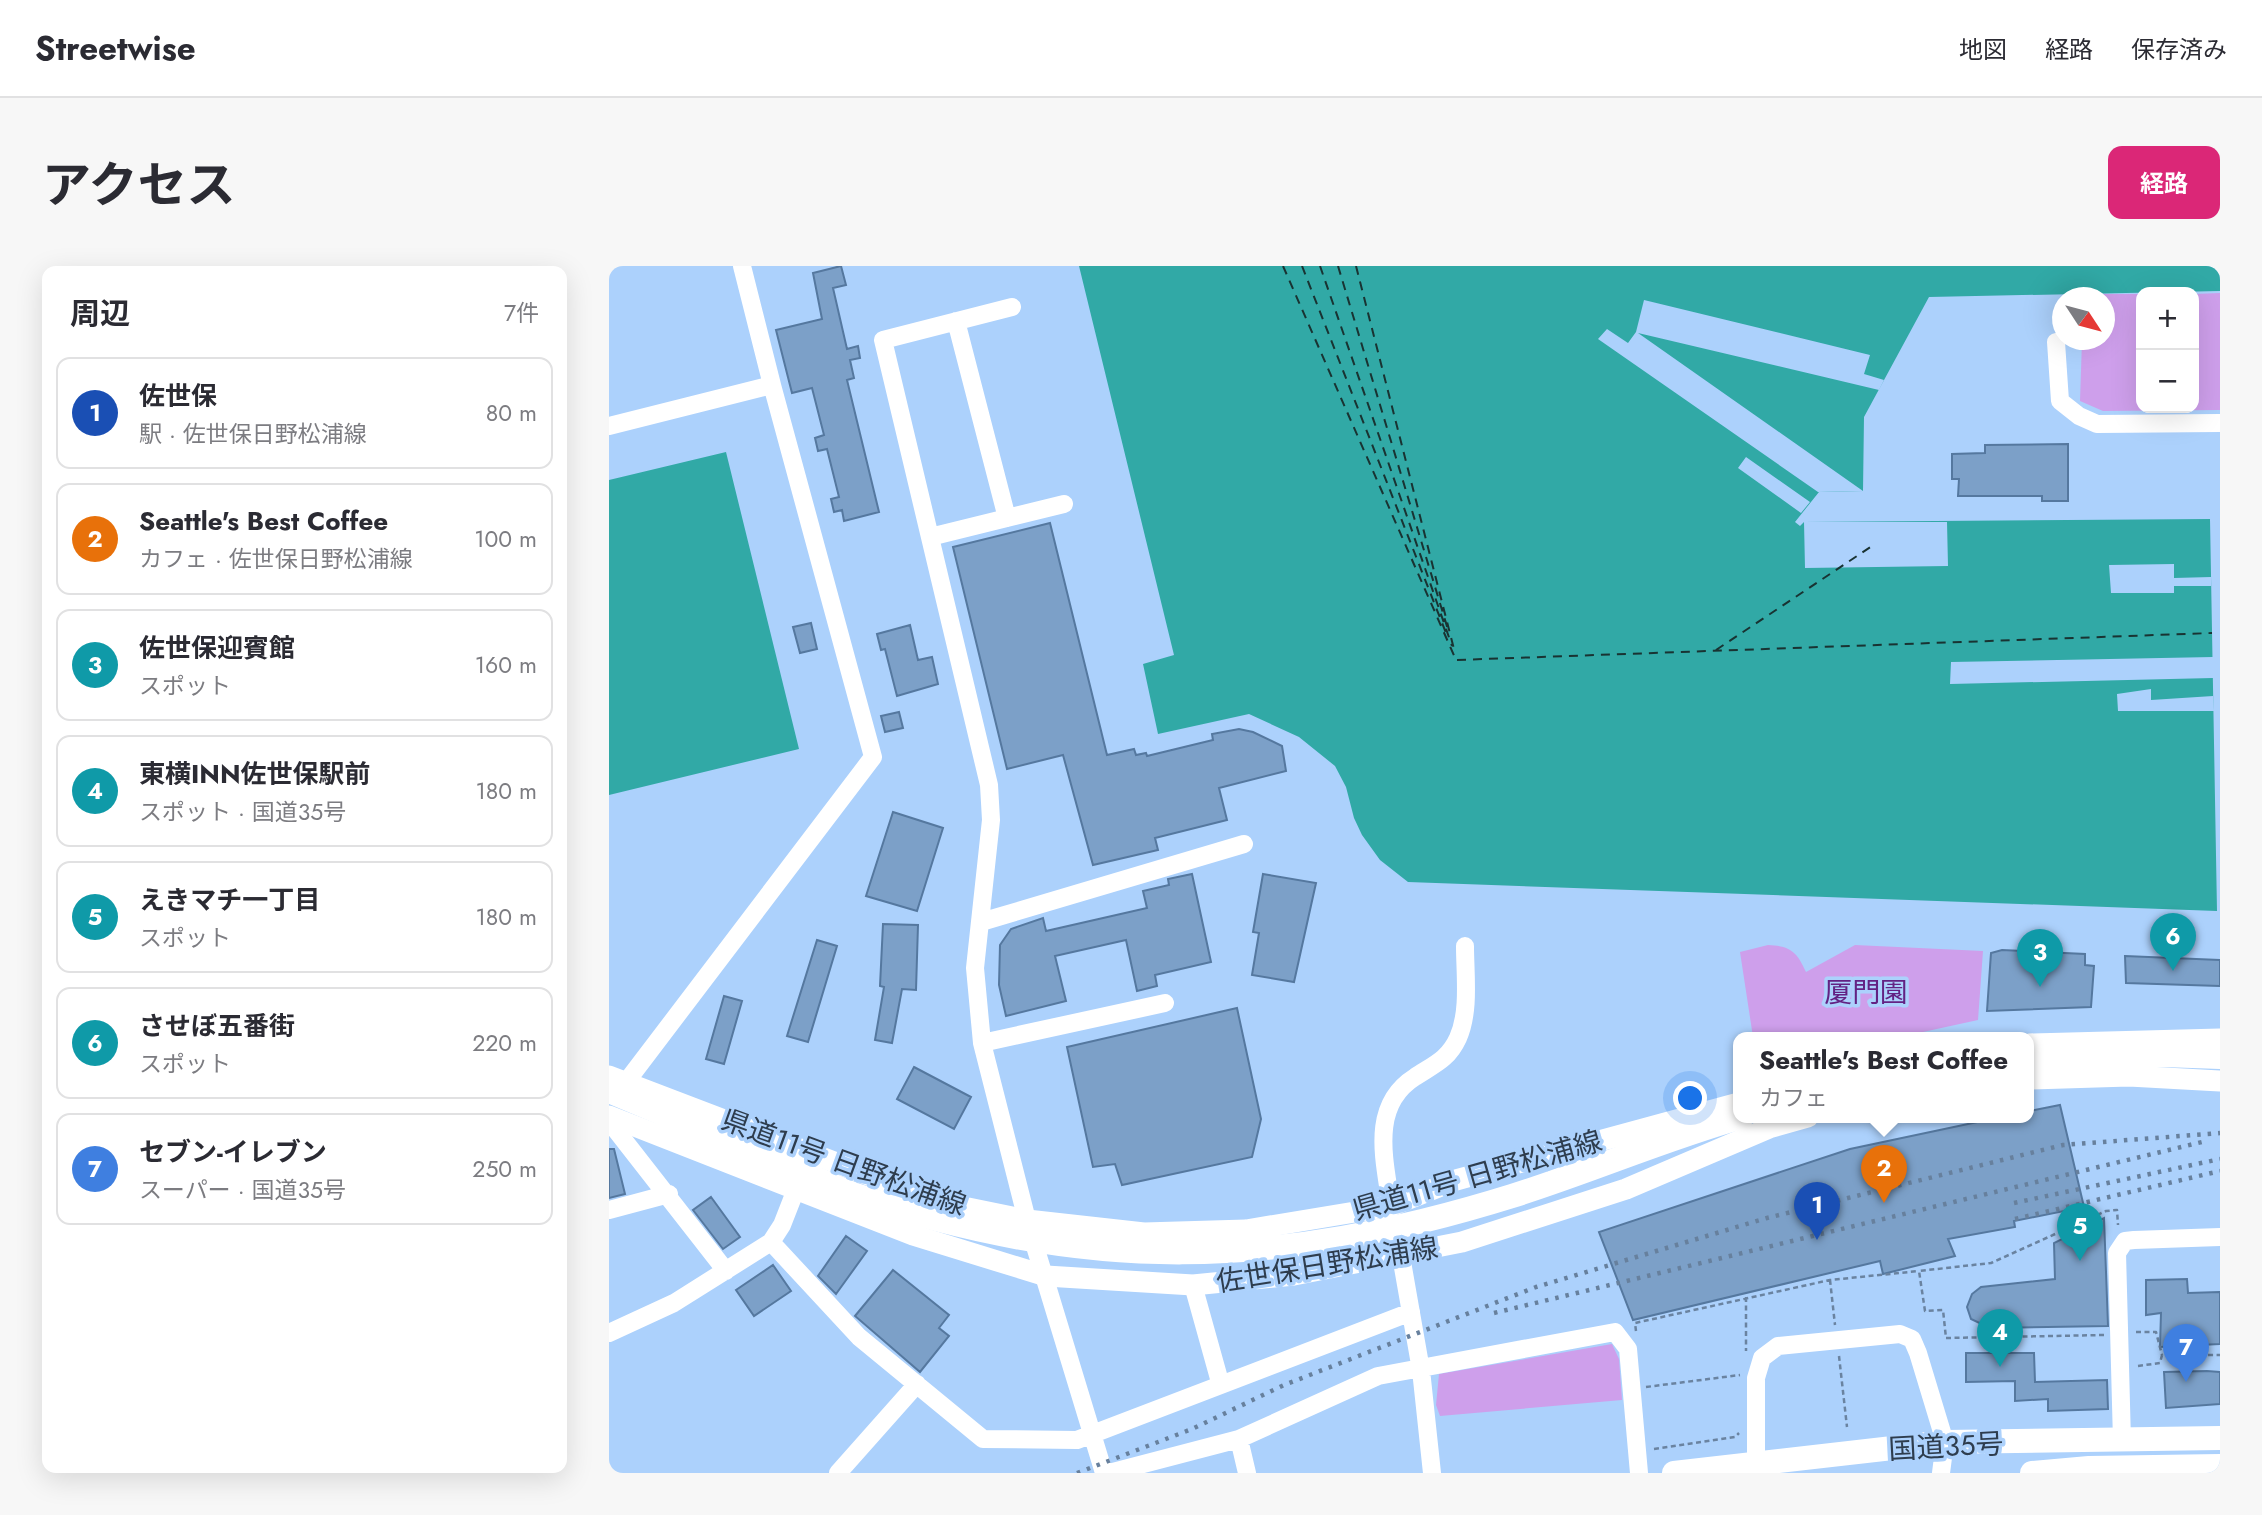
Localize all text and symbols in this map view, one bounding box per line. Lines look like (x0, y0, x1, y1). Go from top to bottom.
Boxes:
text: Streetwise (35, 25, 196, 72)
text: 地図 (1959, 32, 2007, 67)
text: 経路 (2045, 32, 2093, 67)
text: 保存済み (2131, 32, 2227, 67)
button: 経路 (2108, 146, 2220, 219)
text: アクセス (42, 150, 236, 220)
north arrow (2052, 287, 2115, 350)
map controls (2136, 287, 2199, 413)
button: + (2136, 287, 2199, 350)
text: 周辺 (70, 292, 130, 335)
text: 7件 (504, 296, 539, 330)
button: − (2136, 350, 2199, 413)
text: 佐世保 (139, 377, 217, 415)
text: 1 (89, 396, 101, 430)
text: 80 m (486, 396, 537, 430)
text: 駅 · 佐世保日野松浦線 (139, 417, 367, 451)
text: Seattle's Best Coffee (139, 502, 388, 540)
text: 2 (87, 522, 103, 556)
text: 100 m (474, 522, 537, 556)
text: カフェ · 佐世保日野松浦線 (139, 542, 413, 576)
text: 佐世保迎賓館 (139, 629, 295, 667)
text: 3 (88, 648, 102, 682)
text: 160 m (475, 648, 537, 682)
text: スポット (139, 669, 231, 703)
text: 東横INN佐世保駅前 (139, 755, 371, 793)
text: 4 (87, 774, 103, 808)
text: 180 m (475, 774, 537, 808)
text: スポット · 国道35号 (139, 795, 346, 829)
text: えきマチ一丁目 (139, 881, 320, 919)
text: 5 (88, 900, 102, 934)
text: 180 m (475, 900, 537, 934)
pin: 6 (2150, 913, 2196, 971)
text: スポット (139, 921, 231, 955)
pin: 3 (2017, 929, 2063, 987)
park label: 厦門園 (1824, 972, 1908, 1013)
text: させぼ五番街 (139, 1007, 295, 1045)
text: 6 (87, 1026, 103, 1060)
text: 220 m (472, 1026, 537, 1060)
popup (1733, 1032, 2034, 1123)
text: Seattle's Best Coffee (1759, 1041, 2008, 1079)
text: スポット (139, 1047, 231, 1081)
your location (1673, 1081, 1707, 1115)
text: カフェ (1759, 1081, 1828, 1115)
street label: 県道11号 日野松浦線 (716, 1099, 972, 1226)
street label: 県道11号 日野松浦線 (1348, 1120, 1607, 1231)
text: セブン-イレブン (139, 1133, 327, 1171)
pin: 2 (1861, 1145, 1907, 1203)
text: 7 (88, 1152, 102, 1186)
text: 250 m (472, 1152, 537, 1186)
text: スーパー · 国道35号 (139, 1173, 346, 1207)
pin: 1 (1794, 1182, 1840, 1240)
pin: 5 (2057, 1203, 2103, 1261)
street label: 佐世保日野松浦線 (1213, 1227, 1441, 1302)
pin: 4 (1977, 1309, 2023, 1367)
pin: 7 (2163, 1324, 2209, 1382)
street label: 国道35号 (1887, 1423, 2005, 1470)

